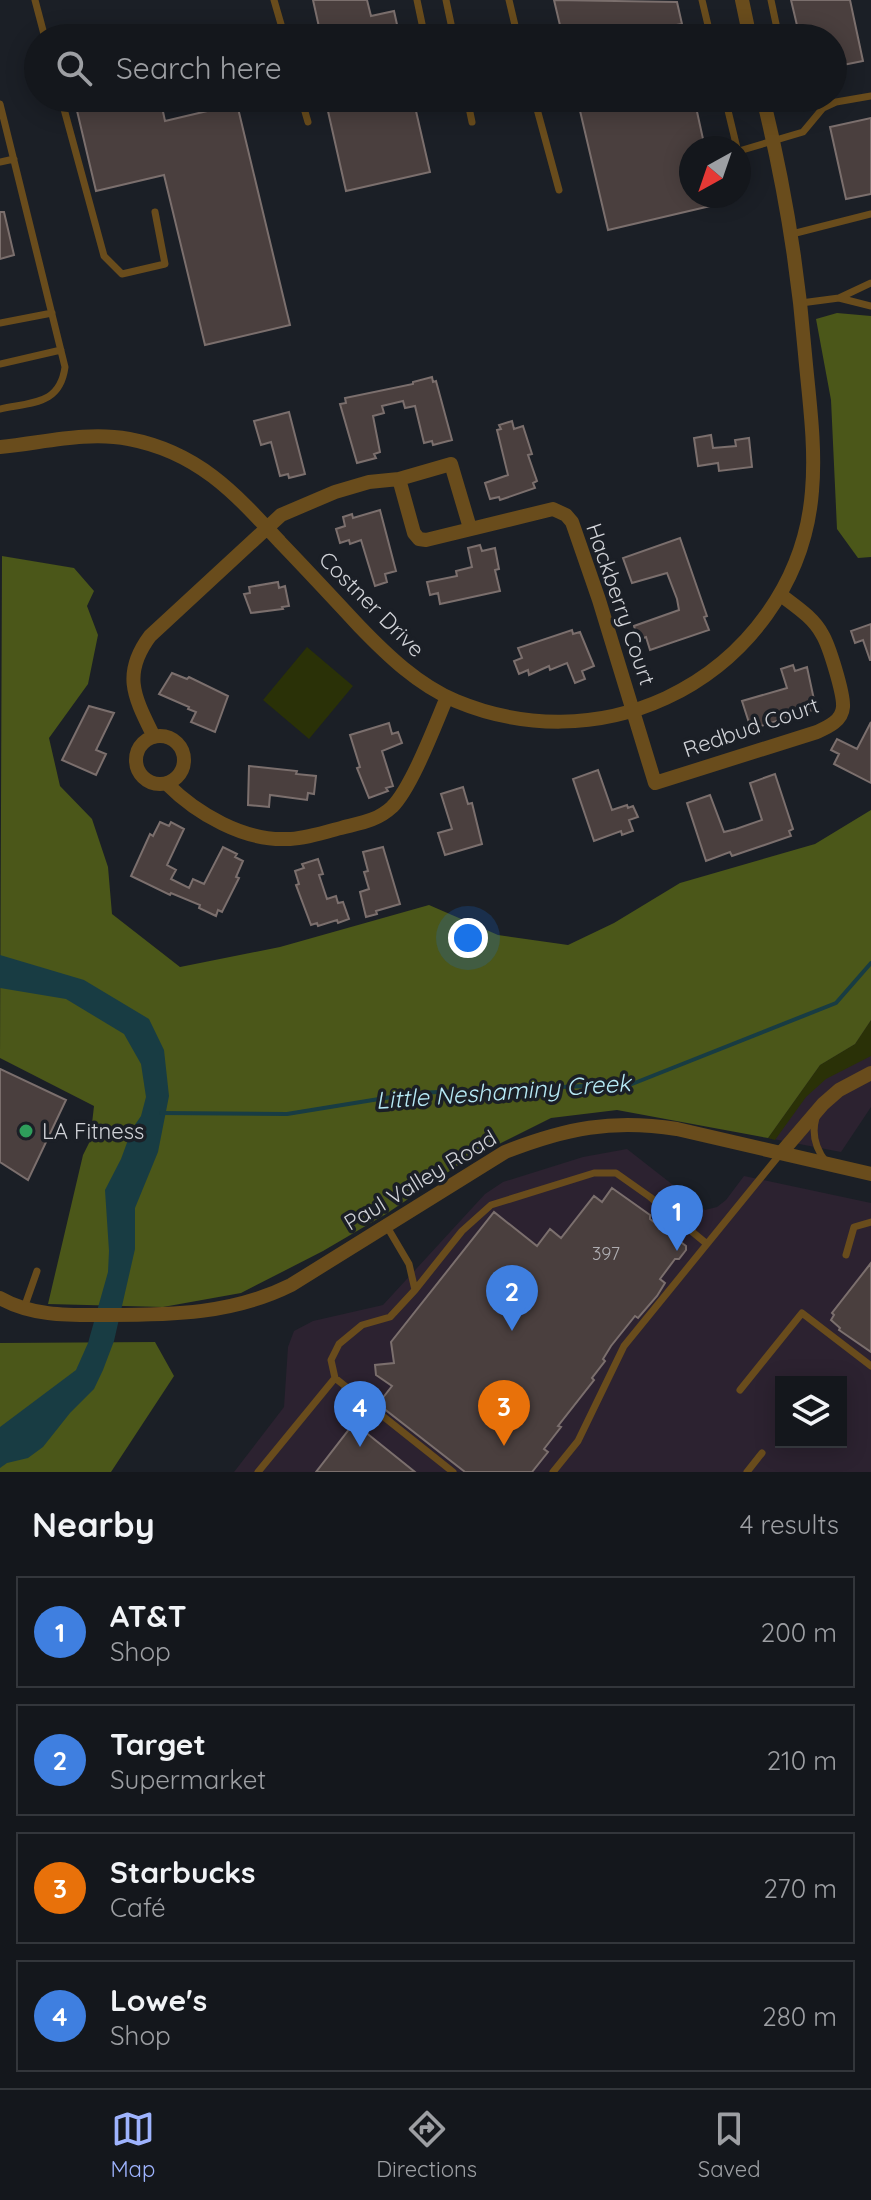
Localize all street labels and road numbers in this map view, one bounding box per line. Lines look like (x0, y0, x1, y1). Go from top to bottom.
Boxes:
street label: Hackberry Court (580, 519, 662, 689)
street label: Costner Drive (313, 545, 431, 663)
street label: Redbud Court (679, 691, 823, 763)
street label: Paul Valley Road (339, 1124, 501, 1236)

